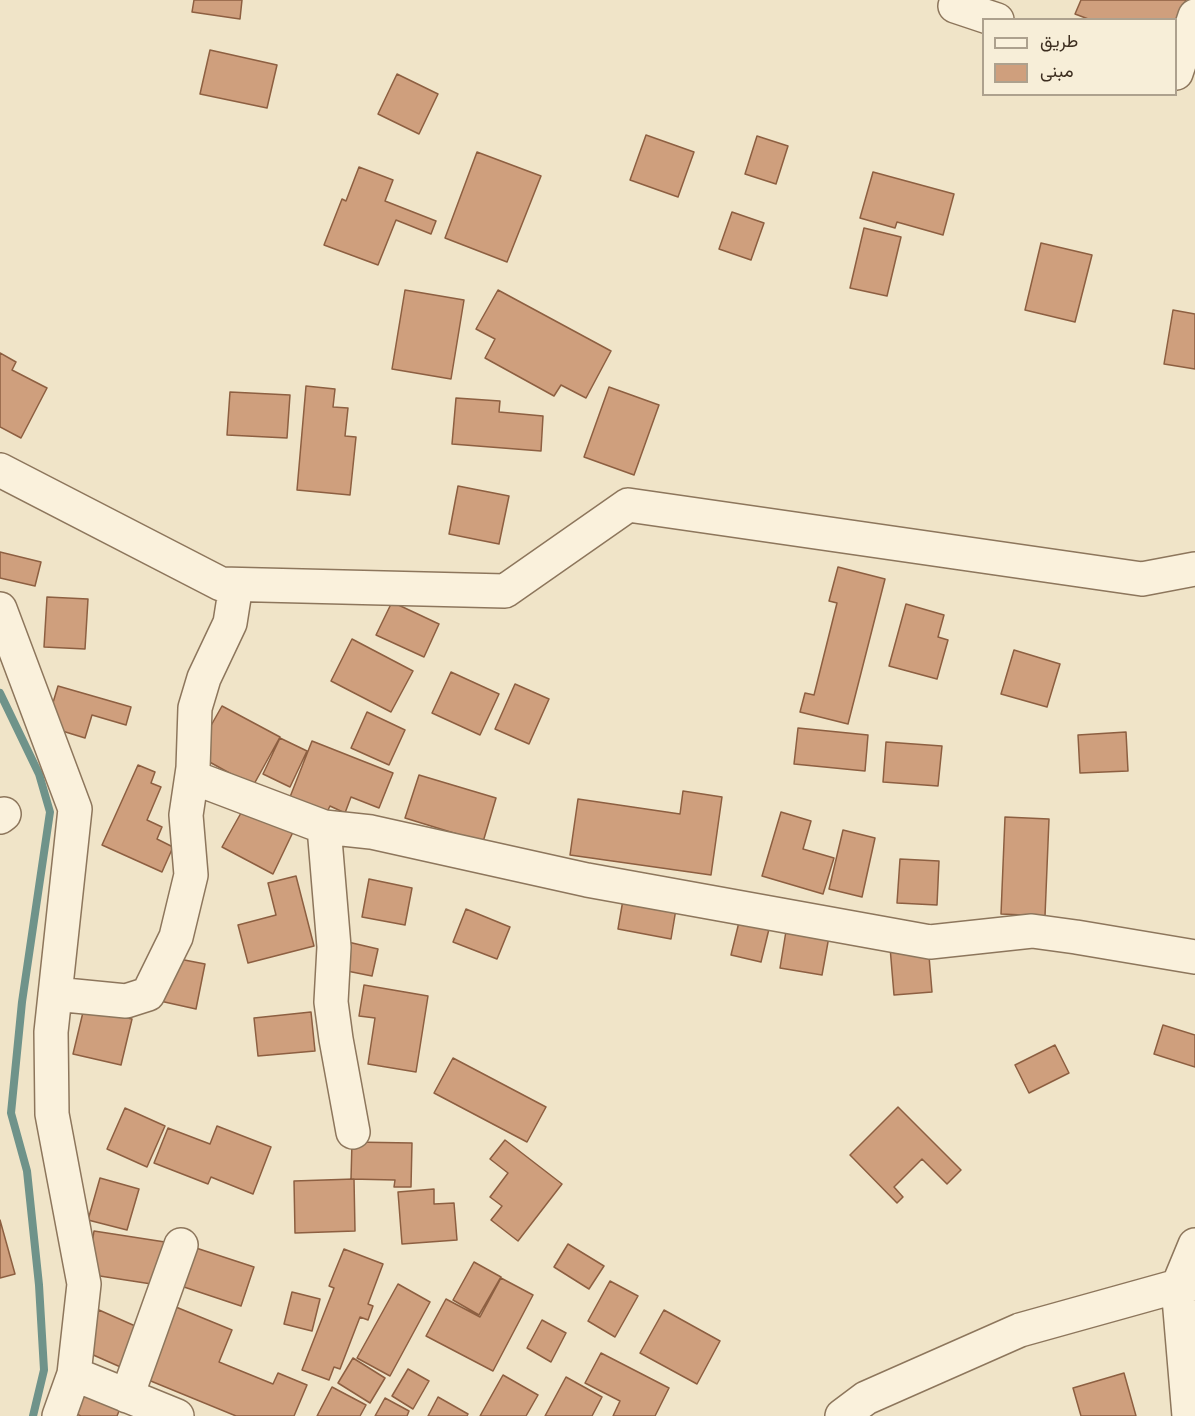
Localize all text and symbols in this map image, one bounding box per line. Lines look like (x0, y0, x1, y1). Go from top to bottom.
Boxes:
legend (982, 18, 1177, 96)
text: طريق (1040, 31, 1078, 51)
text: مبنى (1040, 61, 1074, 81)

